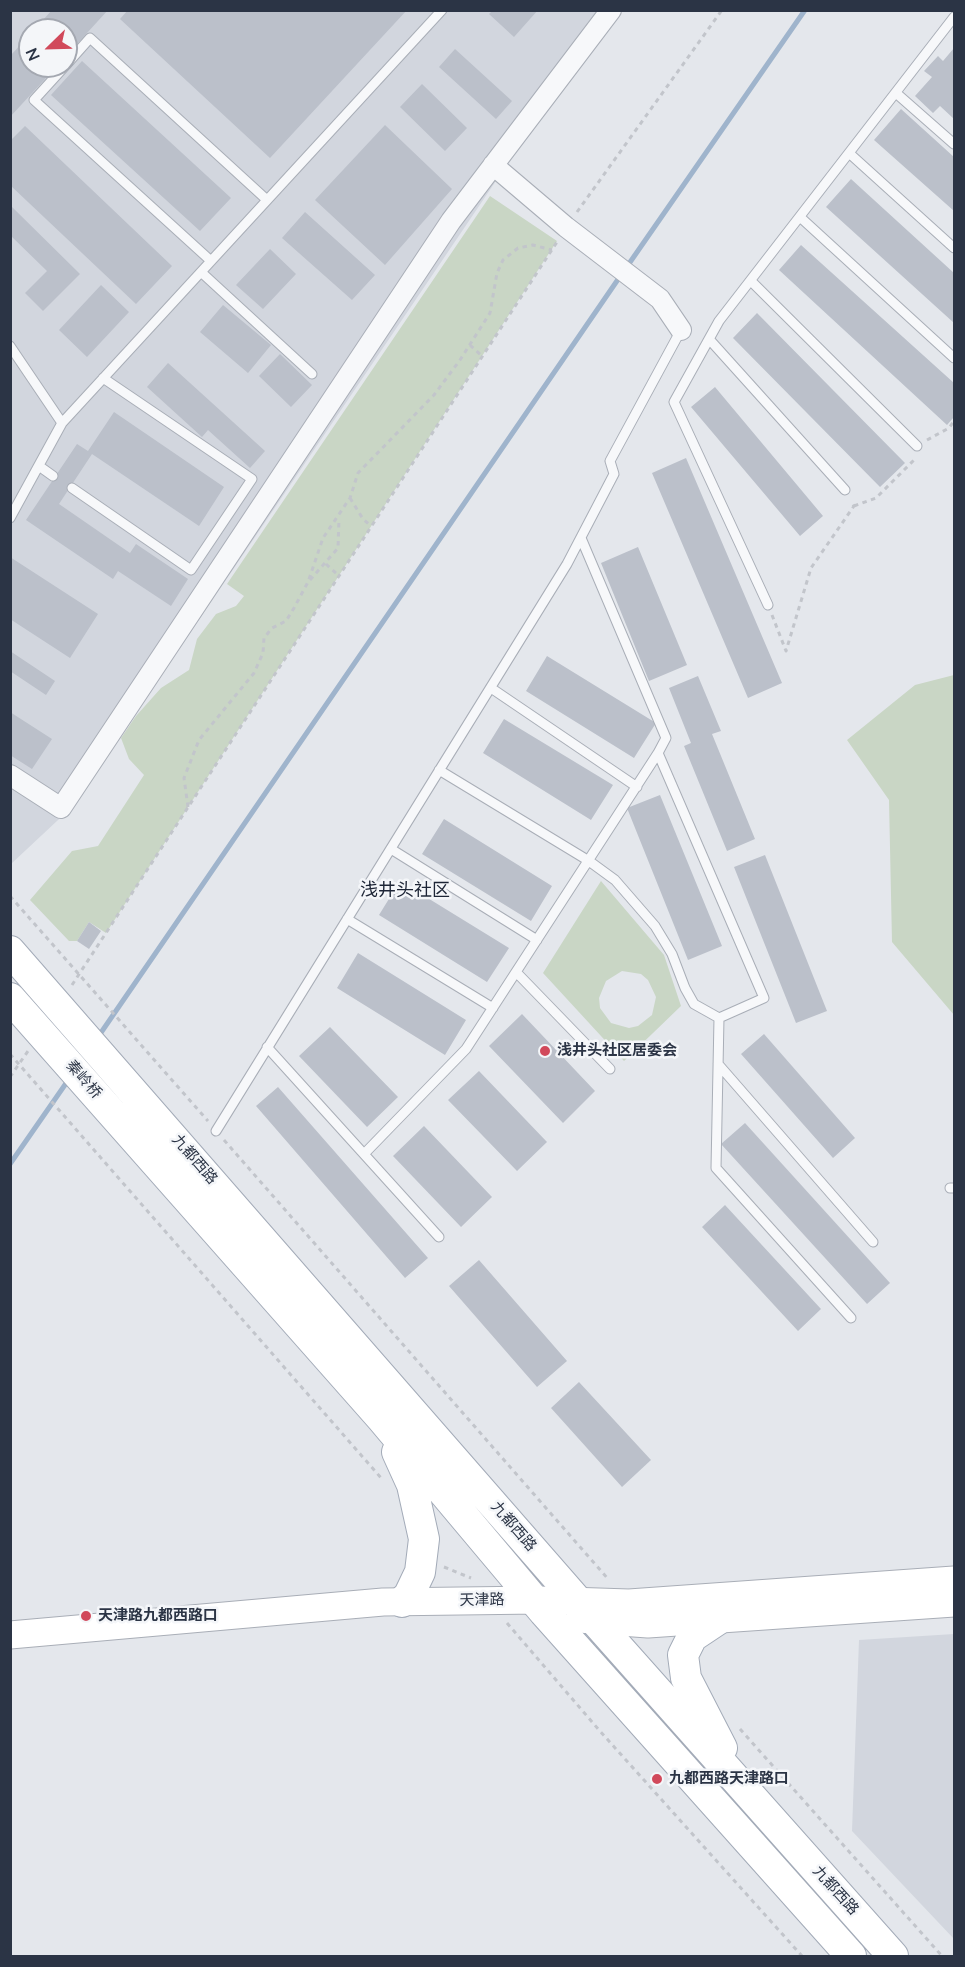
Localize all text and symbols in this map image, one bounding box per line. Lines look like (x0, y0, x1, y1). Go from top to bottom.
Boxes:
north arrow (18, 18, 78, 78)
text: N (21, 44, 46, 64)
district label: 浅井头社区 (360, 881, 450, 903)
place label: 浅井头社区居委会 (557, 1042, 677, 1060)
marker: 浅井头社区居委会 (538, 1044, 552, 1058)
street label: 秦岭桥 (61, 1057, 105, 1103)
street label: 九都西路 (168, 1131, 220, 1189)
street label: 九都西路 (487, 1498, 539, 1556)
street label: 天津路 (459, 1592, 505, 1610)
place label: 天津路九都西路口 (98, 1607, 218, 1625)
marker: 天津路九都西路口 (79, 1609, 93, 1623)
place label: 九都西路天津路口 (669, 1770, 789, 1788)
marker: 九都西路天津路口 (650, 1772, 664, 1786)
street label: 九都西路 (808, 1863, 862, 1919)

